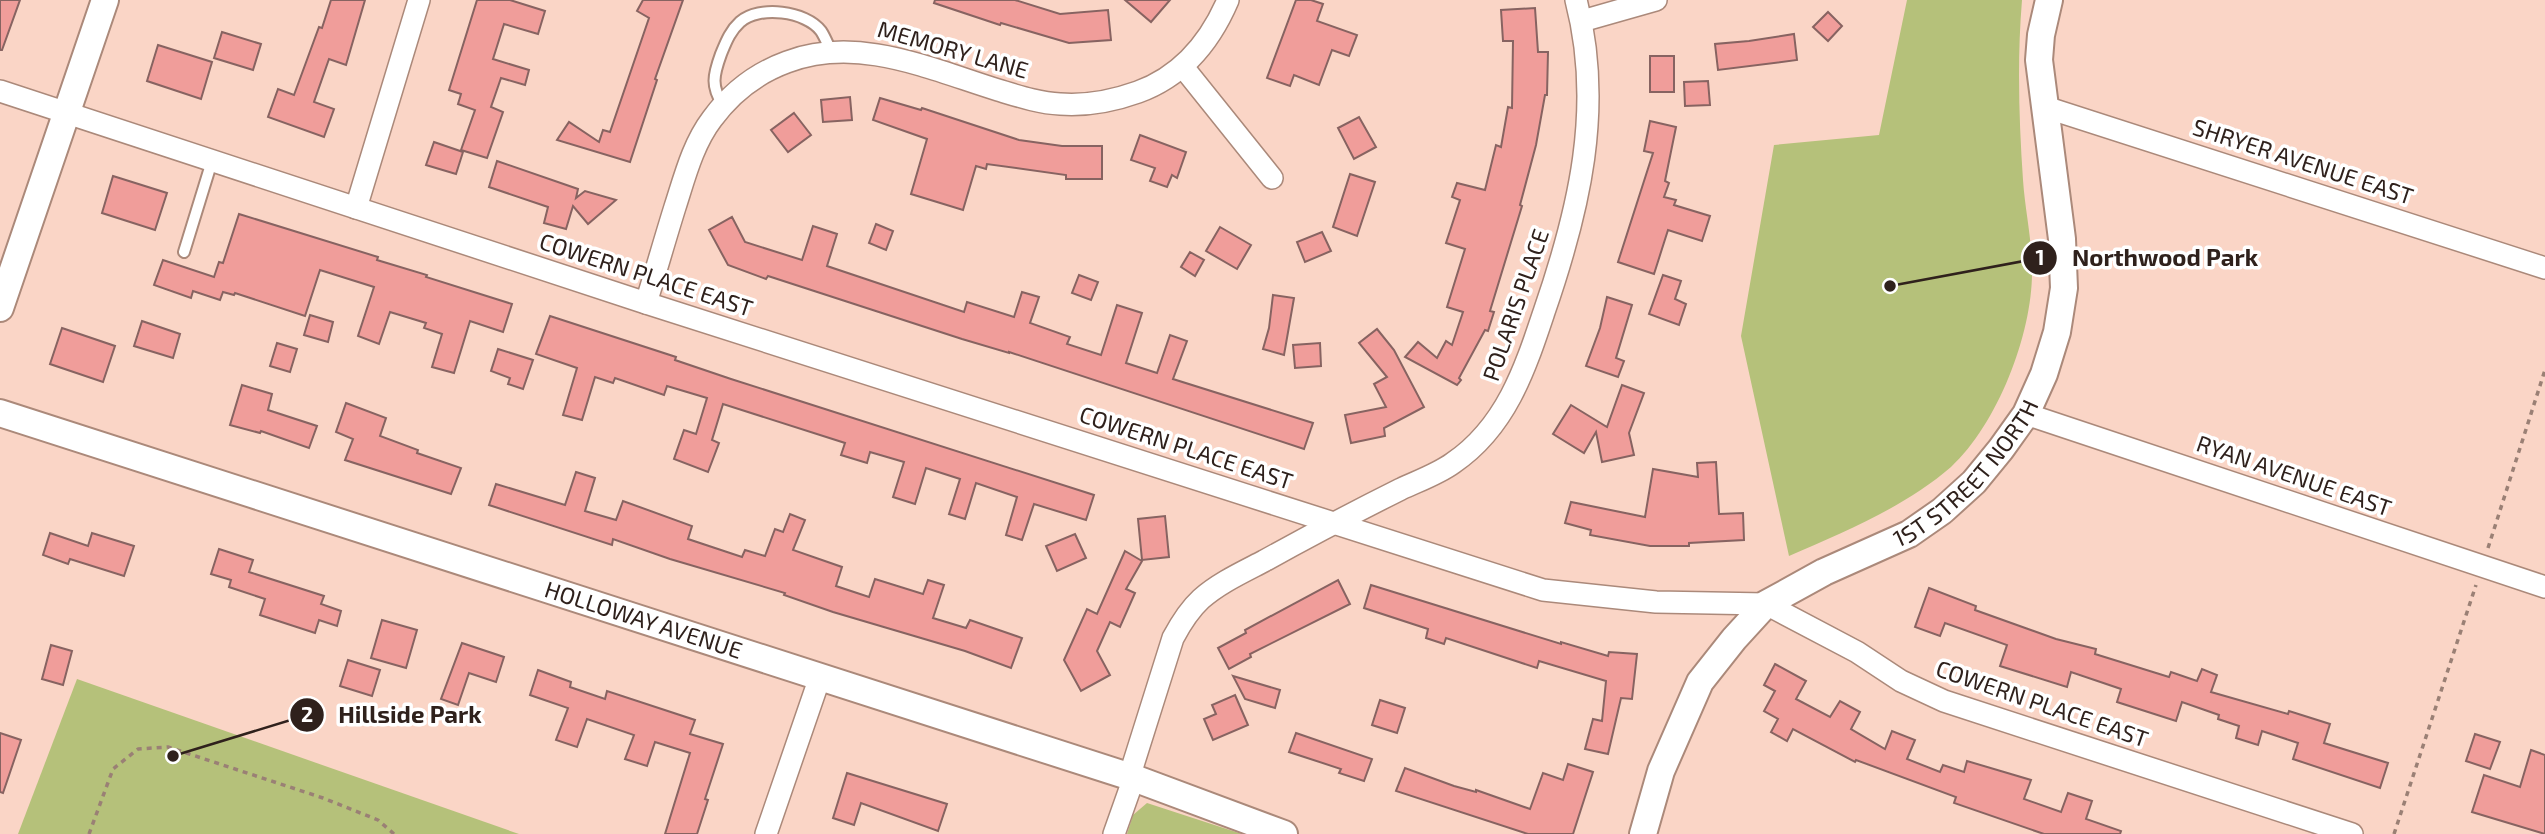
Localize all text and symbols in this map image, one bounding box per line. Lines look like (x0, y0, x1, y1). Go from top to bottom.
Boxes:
street label: MEMORY LANE (875, 14, 1032, 84)
street label: SHRYER AVENUE EAST (2189, 112, 2417, 210)
street label: POLARIS PLACE (1476, 225, 1554, 384)
street label: COWERN PLACE EAST (536, 226, 757, 322)
callout: Northwood Park (2023, 235, 2272, 280)
text: Northwood Park (2072, 242, 2259, 271)
text: 1 (2035, 244, 2045, 269)
street label: 1ST STREET NORTH (1889, 395, 2044, 552)
street label: COWERN PLACE EAST (1076, 399, 1297, 495)
street label: RYAN AVENUE EAST (2193, 429, 2395, 522)
street label: HOLLOWAY AVENUE (542, 574, 746, 664)
street label: COWERN PLACE EAST (1933, 654, 2152, 753)
callout: Hillside Park (290, 692, 496, 737)
text: Hillside Park (338, 699, 482, 728)
text: 2 (301, 701, 313, 726)

